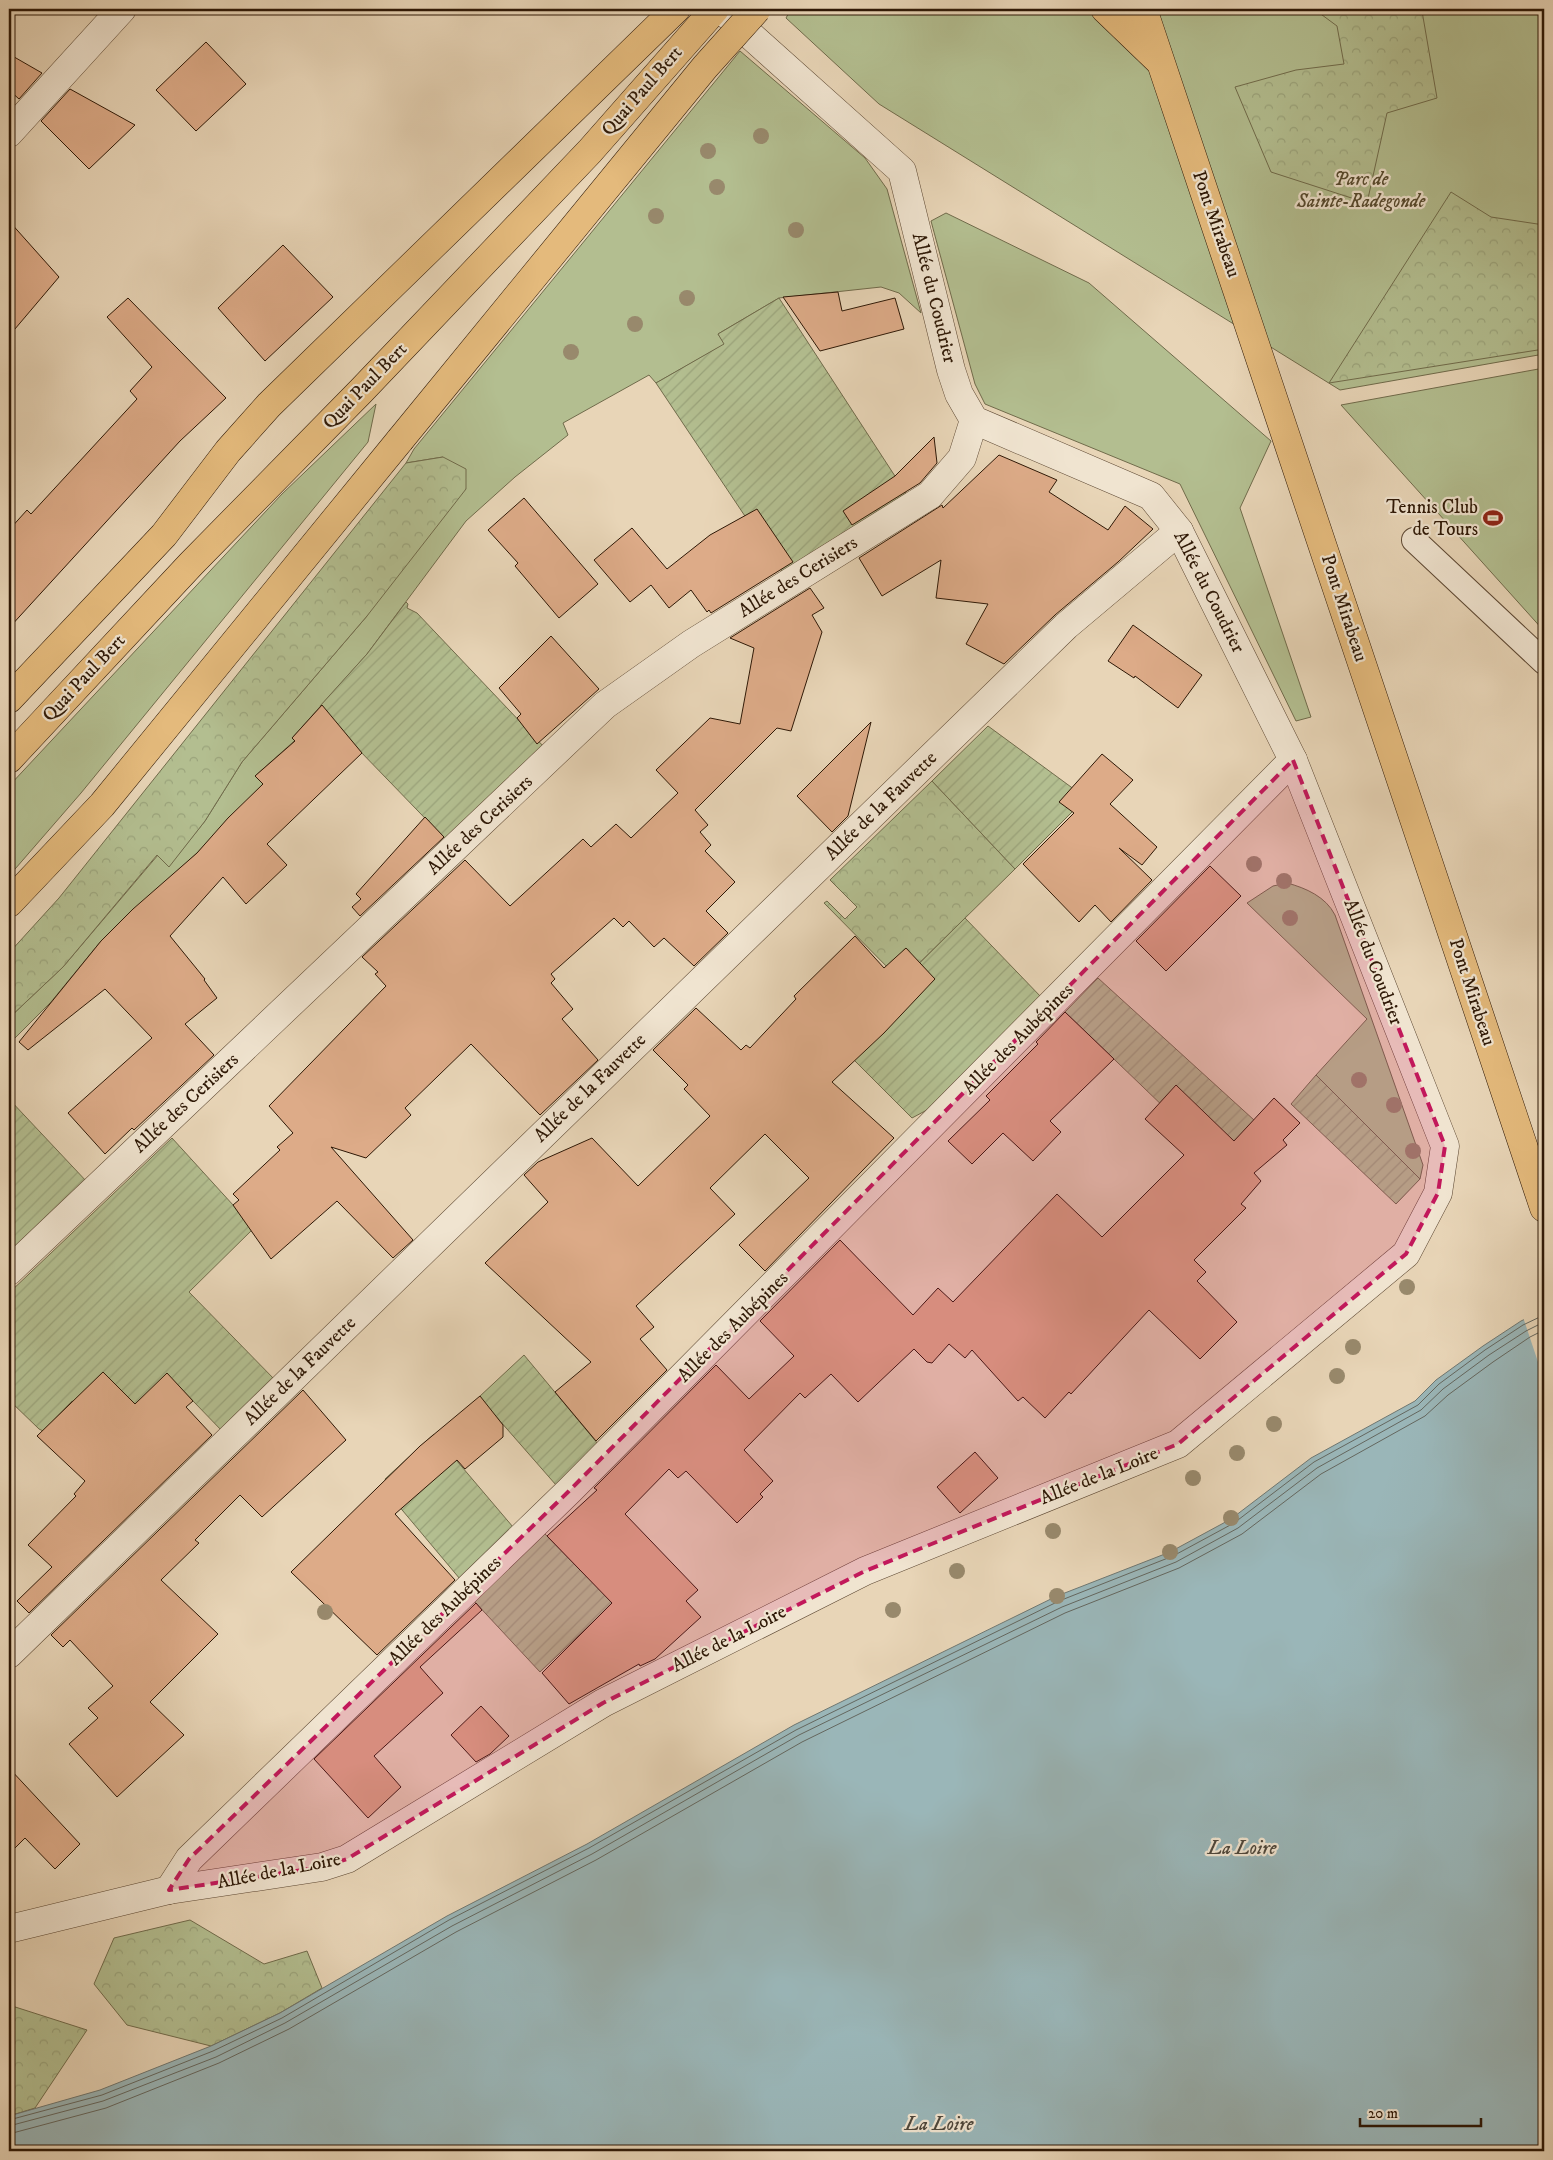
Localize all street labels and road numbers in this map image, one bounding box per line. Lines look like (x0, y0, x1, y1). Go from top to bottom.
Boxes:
street label: Quai Paul Bert (597, 41, 687, 141)
street label: Pont Mirabeau (1187, 168, 1245, 280)
street label: Allée du Coudrier (907, 230, 961, 366)
street label: Quai Paul Bert (318, 338, 412, 434)
street label: Allée du Coudrier (1168, 527, 1250, 657)
street label: Allée des Cerisiers (734, 531, 862, 623)
street label: Pont Mirabeau (1316, 552, 1372, 664)
street label: Quai Paul Bert (38, 629, 130, 727)
street label: Allée de la Fauvette (820, 747, 942, 865)
street label: Allée des Cerisiers (422, 770, 538, 880)
street label: Allée du Coudrier (1338, 896, 1408, 1028)
street label: Pont Mirabeau (1444, 936, 1500, 1048)
street label: Allée des Aubépines (958, 979, 1078, 1099)
street label: Allée de la Fauvette (529, 1029, 651, 1147)
street label: Allée des Cerisiers (128, 1048, 244, 1158)
street label: Allée des Aubépines (673, 1267, 793, 1387)
street label: Allée de la Fauvette (239, 1312, 361, 1430)
street label: Allée de la Loire (1037, 1442, 1162, 1510)
street label: Allée des Aubépines (384, 1551, 506, 1671)
street label: Allée de la Loire (668, 1600, 790, 1678)
street label: Allée de la Loire (215, 1848, 343, 1894)

